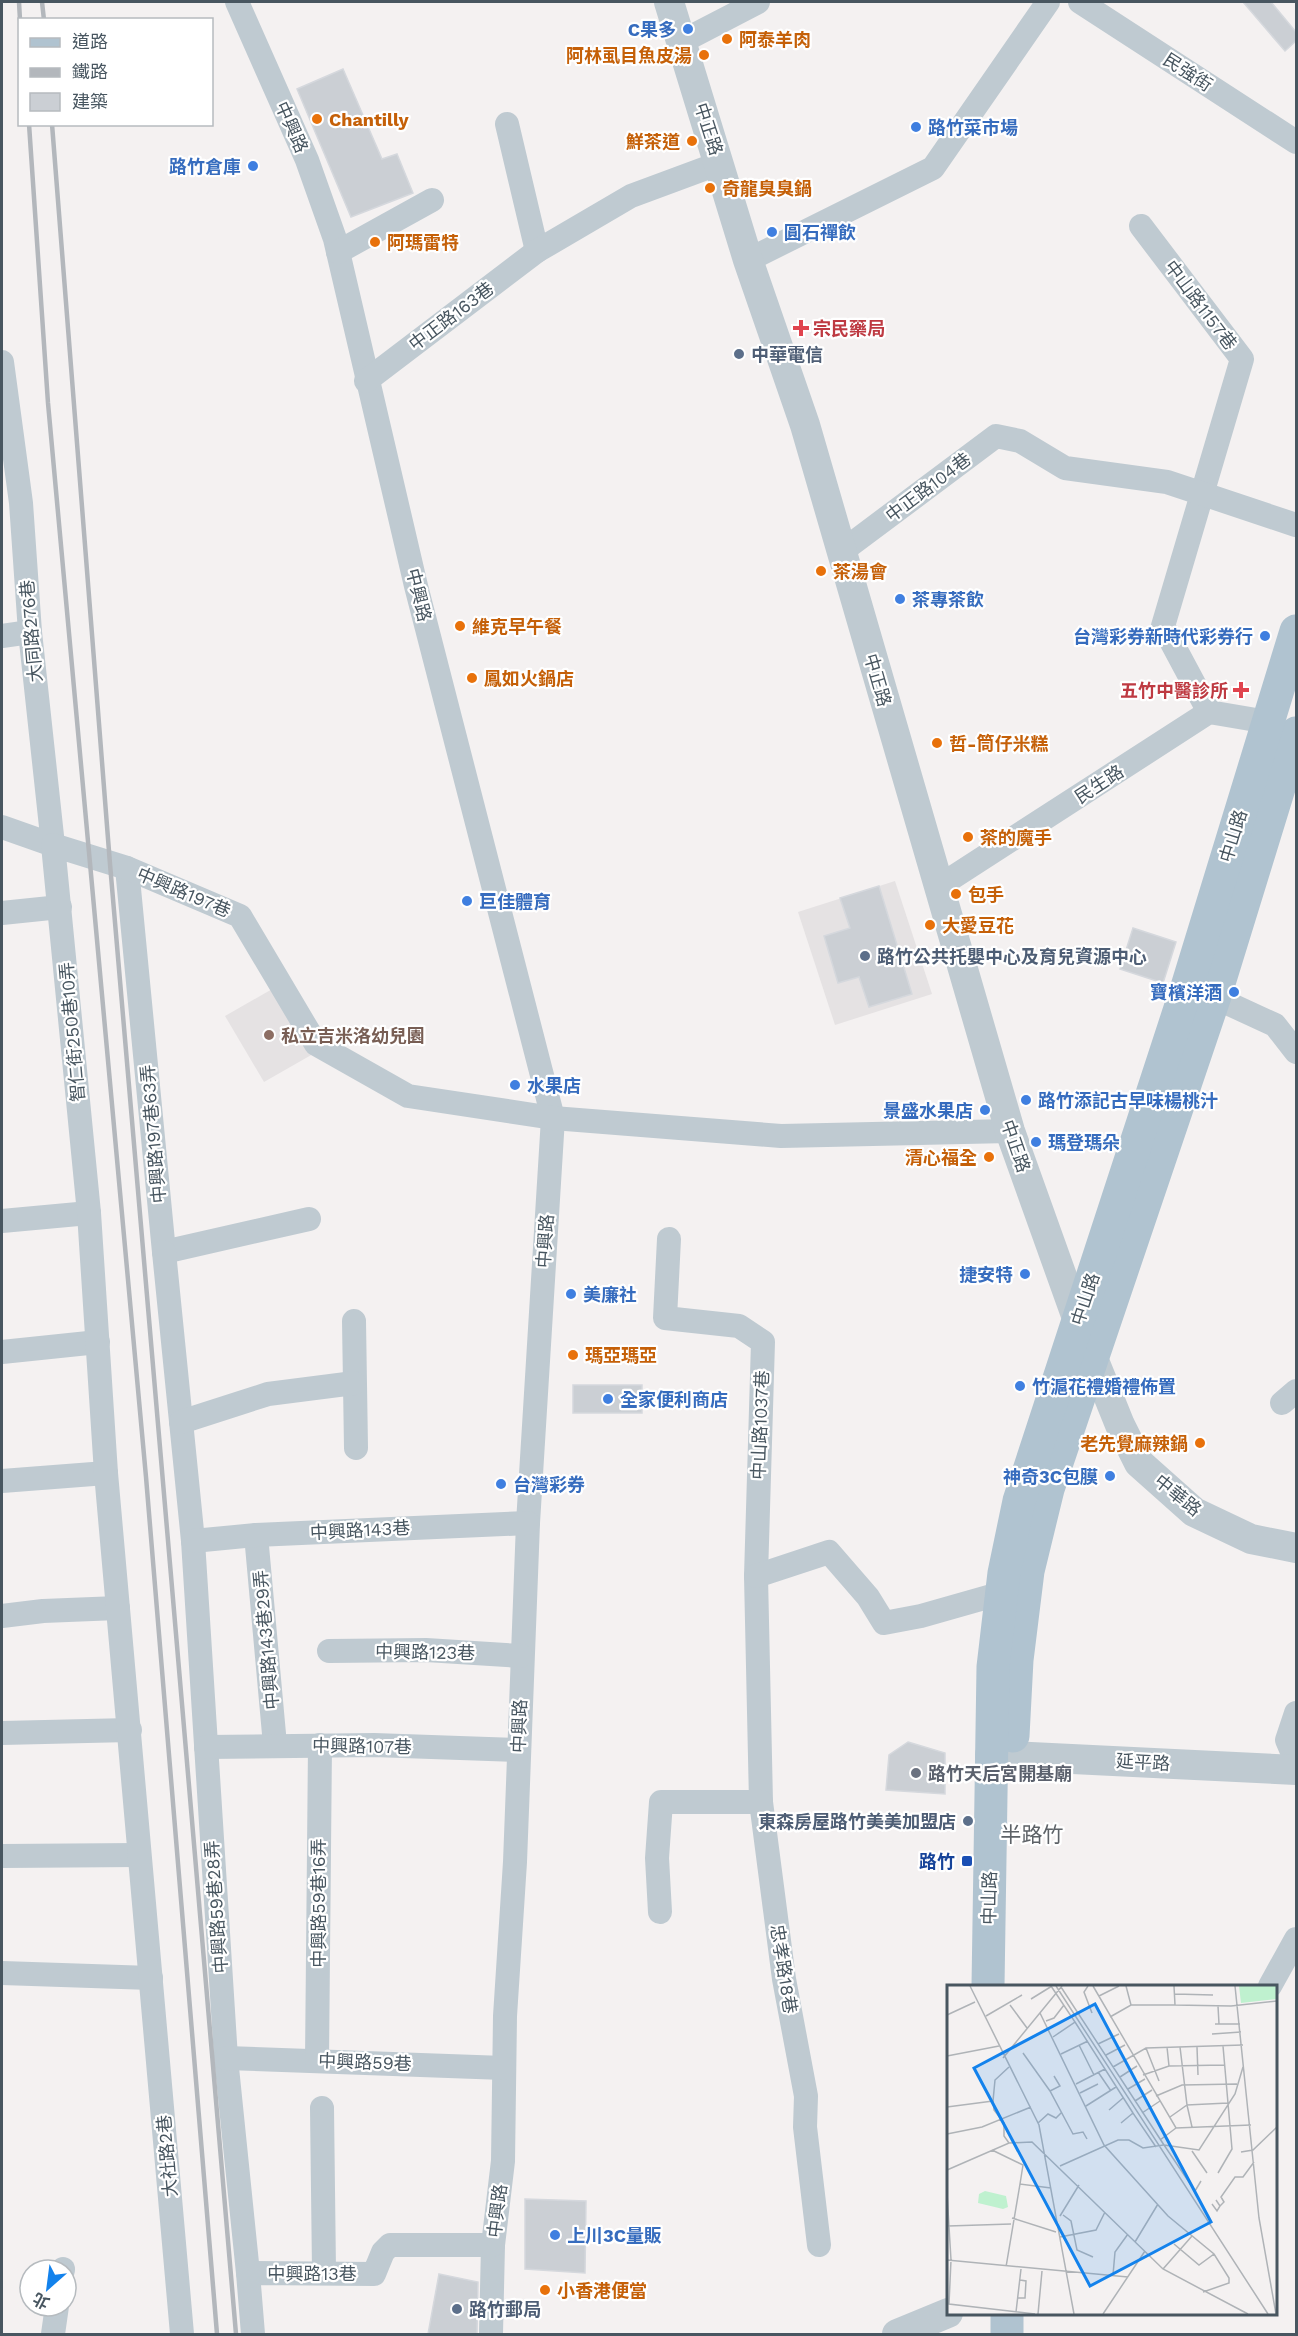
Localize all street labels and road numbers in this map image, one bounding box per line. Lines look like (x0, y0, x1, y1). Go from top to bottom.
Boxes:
street label: 民強街 (1160, 48, 1216, 96)
street label: 中興路 (271, 98, 313, 156)
street label: 中正路 (691, 100, 727, 158)
street label: 中山路1157巷 (1161, 256, 1241, 354)
street label: 中正路163巷 (405, 277, 497, 355)
street label: 中正路104巷 (881, 448, 975, 526)
street label: 中興路 (402, 566, 436, 624)
street label: 大同路276巷 (16, 579, 46, 683)
street label: 中正路 (860, 651, 896, 709)
street label: 民生路 (1071, 760, 1127, 808)
street label: 中山路 (1215, 807, 1251, 865)
street label: 中興路197巷 (134, 863, 234, 921)
street label: 智仁街250巷10弄 (55, 961, 89, 1103)
street label: 中興路197巷63弄 (136, 1064, 170, 1204)
street label: 中正路 (997, 1117, 1035, 1175)
street label: 中興路 (533, 1213, 557, 1269)
street label: 中山路 (1067, 1270, 1103, 1328)
street label: 中山路1037巷 (748, 1370, 772, 1480)
street label: 中華路 (1150, 1470, 1206, 1520)
street label: 中興路143巷 (309, 1517, 411, 1543)
street label: 中興路143巷29弄 (249, 1569, 283, 1711)
street label: 中興路123巷 (375, 1641, 475, 1663)
street label: 中興路 (508, 1699, 530, 1753)
street label: 中興路107巷 (312, 1735, 412, 1757)
street label: 延平路 (1115, 1750, 1171, 1774)
street label: 中興路59巷16弄 (308, 1838, 329, 1968)
street label: 中興路59巷28弄 (201, 1840, 231, 1974)
street label: 中山路 (978, 1871, 1000, 1925)
street label: 忠孝路18巷 (767, 1923, 801, 2015)
street label: 中興路59巷 (318, 2050, 412, 2074)
street label: 大社路2巷 (153, 2114, 181, 2198)
street label: 中興路 (483, 2183, 511, 2239)
street label: 中興路13巷 (267, 2263, 357, 2284)

